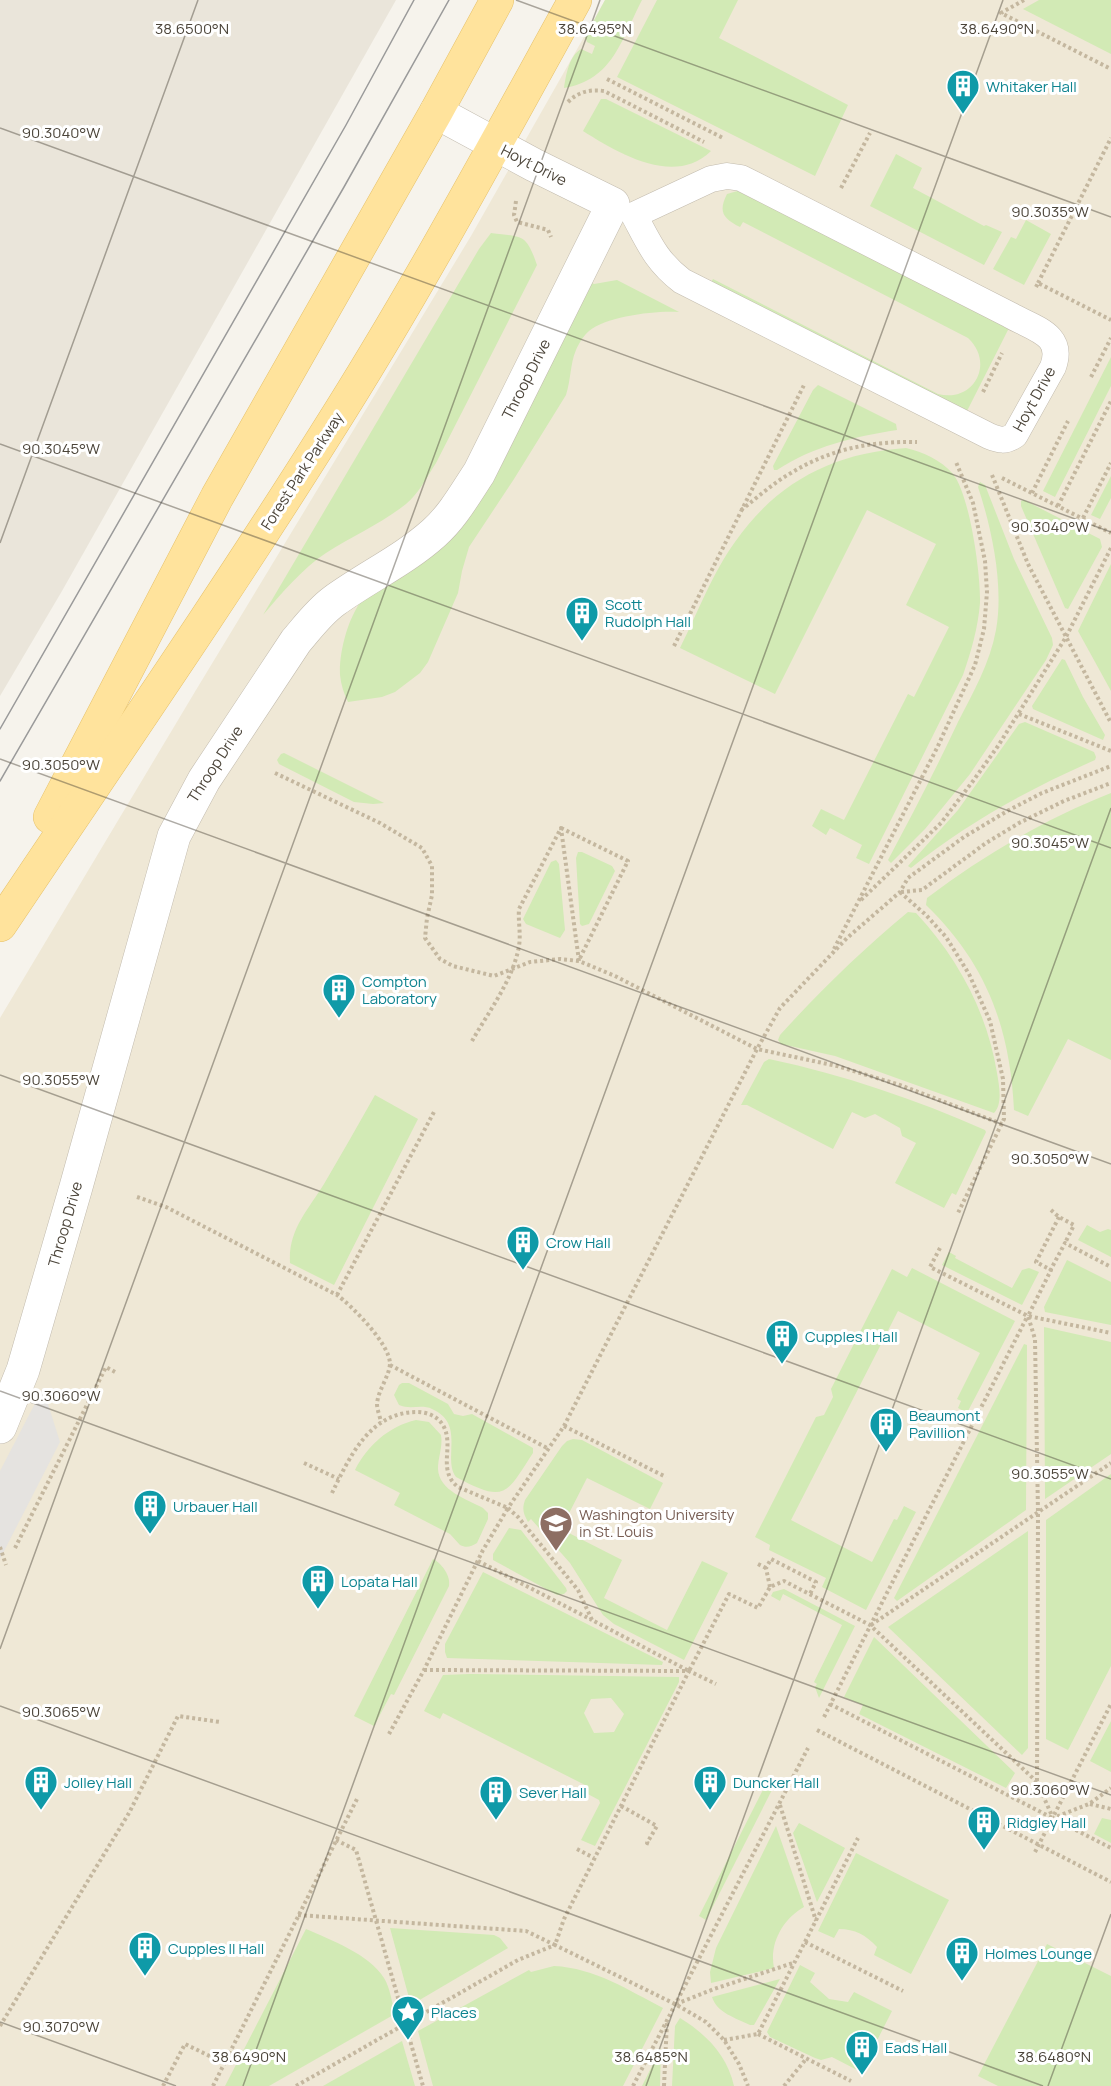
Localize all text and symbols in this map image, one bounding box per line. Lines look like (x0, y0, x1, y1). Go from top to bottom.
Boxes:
text: 38.6500°N (155, 18, 229, 39)
text: 38.6495°N (558, 18, 632, 39)
text: 38.6490°N (960, 18, 1034, 39)
building icon: Whitaker Hall (945, 68, 981, 115)
place label: Whitaker Hall (986, 76, 1077, 97)
text: 90.3040°W (22, 122, 100, 143)
street label: Hoyt Drive (497, 139, 571, 191)
text: 90.3035°W (1011, 201, 1089, 222)
street label: Throop Drive (497, 335, 555, 423)
street label: Hoyt Drive (1007, 362, 1061, 435)
street label: Forest Park Parkway (256, 408, 348, 534)
text: 90.3045°W (22, 438, 100, 459)
text: 90.3040°W (1011, 516, 1089, 537)
place label: Scott Rudolph Hall (605, 594, 691, 632)
building icon: Scott Rudolph Hall (564, 595, 600, 642)
street label: Throop Drive (182, 721, 248, 807)
text: 90.3050°W (22, 754, 100, 775)
text: 90.3045°W (1011, 832, 1089, 853)
place label: Compton Laboratory (362, 971, 437, 1009)
building icon: Compton Laboratory (321, 972, 357, 1019)
text: 90.3055°W (22, 1069, 100, 1090)
text: 90.3050°W (1011, 1148, 1089, 1169)
street label: Throop Drive (43, 1179, 87, 1269)
building icon: Crow Hall (505, 1224, 541, 1271)
place label: Crow Hall (546, 1232, 611, 1253)
building icon: Cupples I Hall (764, 1318, 800, 1365)
place label: Cupples I Hall (805, 1326, 898, 1347)
text: 90.3060°W (22, 1385, 100, 1406)
place label: Beaumont Pavillion (909, 1405, 981, 1443)
building icon: Beaumont Pavillion (868, 1406, 904, 1453)
text: 90.3055°W (1011, 1463, 1089, 1484)
building icon: Urbauer Hall (132, 1488, 168, 1535)
place label: Urbauer Hall (173, 1496, 258, 1517)
place label: Washington University in St. Louis (579, 1504, 735, 1542)
school or university icon: Washington University in St. Louis (538, 1505, 574, 1552)
building icon: Lopata Hall (300, 1563, 336, 1610)
place label: Lopata Hall (341, 1571, 418, 1592)
text: 90.3065°W (22, 1701, 100, 1722)
building icon: Jolley Hall (23, 1764, 59, 1811)
building icon: Duncker Hall (692, 1764, 728, 1811)
place label: Jolley Hall (64, 1772, 132, 1793)
place label: Duncker Hall (733, 1772, 819, 1793)
building icon: Sever Hall (478, 1774, 514, 1821)
text: 90.3060°W (1011, 1779, 1089, 1800)
place label: Sever Hall (519, 1782, 587, 1803)
building icon: Ridgley Hall (966, 1804, 1002, 1851)
place label: Ridgley Hall (1007, 1812, 1086, 1833)
building icon: Cupples II Hall (127, 1930, 163, 1977)
building icon: Holmes Lounge (944, 1935, 980, 1982)
place label: Cupples II Hall (168, 1938, 264, 1959)
place label: Holmes Lounge (985, 1943, 1092, 1964)
place icon: Places (390, 1994, 426, 2041)
place label: Places (431, 2002, 477, 2023)
text: 90.3070°W (22, 2016, 100, 2037)
building icon: Eads Hall (844, 2029, 880, 2076)
place label: Eads Hall (885, 2037, 947, 2058)
text: 38.6490°N (212, 2046, 286, 2067)
text: 38.6485°N (614, 2046, 688, 2067)
text: 38.6480°N (1017, 2046, 1091, 2067)

